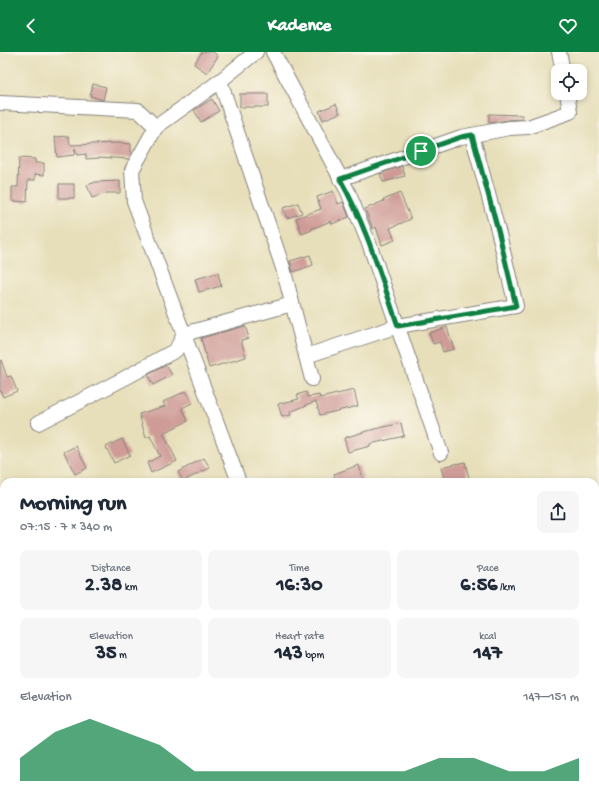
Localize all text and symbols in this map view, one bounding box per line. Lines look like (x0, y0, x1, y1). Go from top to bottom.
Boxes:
icon: back (20, 15, 42, 37)
icon: heart (557, 15, 579, 37)
text: Kadence (268, 16, 331, 37)
map controls (551, 64, 587, 100)
button: locate (551, 64, 587, 100)
pin (404, 134, 438, 168)
icon: arrive (410, 140, 432, 162)
button: share (537, 491, 579, 533)
text: Morning run (20, 492, 126, 518)
text: 07:15 · 7 × 340 m (20, 520, 112, 535)
text: Distance (92, 563, 131, 575)
text: Time (289, 563, 310, 575)
text: Pace (477, 563, 499, 575)
text: 2.38 (85, 575, 122, 598)
text: 16:30 (276, 575, 323, 598)
text: 6:56 (460, 575, 497, 598)
text: km (122, 582, 138, 594)
text: /km (497, 582, 515, 594)
text: Elevation (89, 631, 133, 643)
text: Heart rate (275, 631, 324, 643)
text: kcal (479, 631, 496, 643)
text: 35 (96, 643, 116, 666)
text: 143 (275, 643, 303, 666)
text: 147 (474, 643, 502, 666)
text: m (116, 650, 127, 662)
text: bpm (303, 650, 324, 662)
text: Elevation (20, 690, 72, 705)
text: 147–151 m (523, 690, 579, 705)

